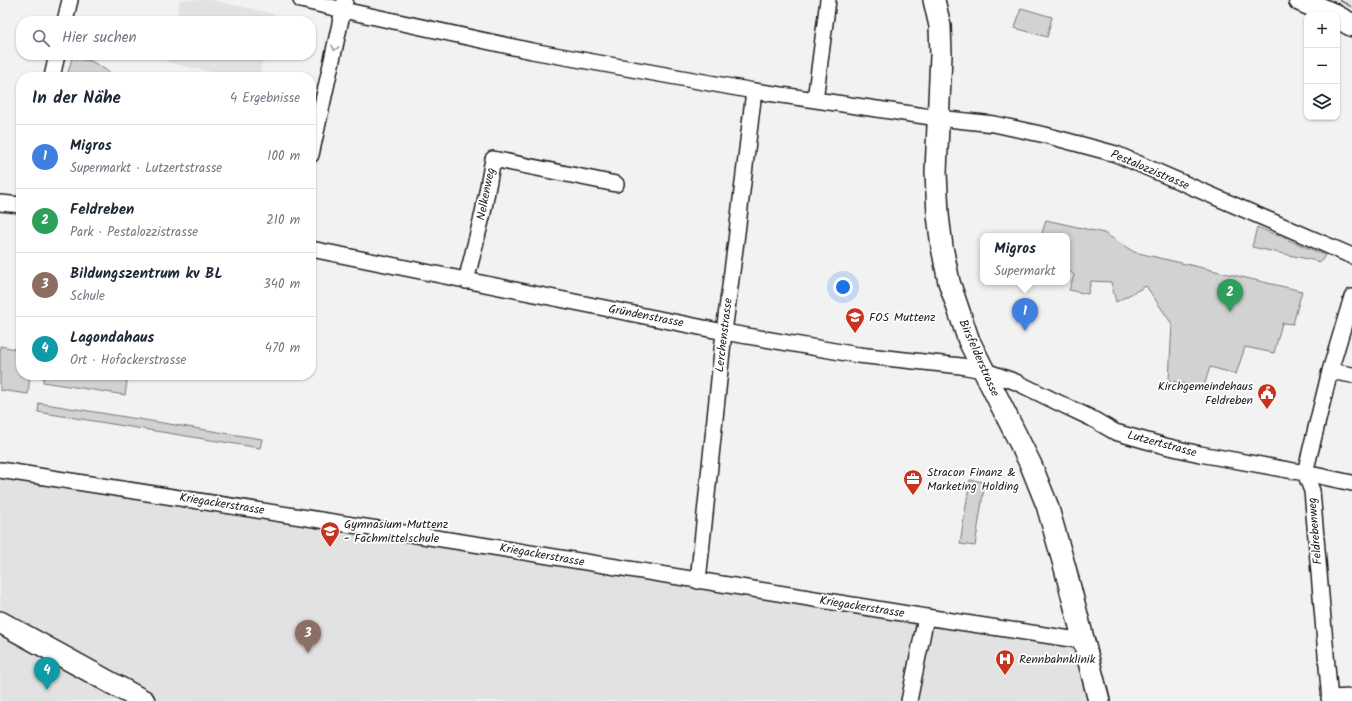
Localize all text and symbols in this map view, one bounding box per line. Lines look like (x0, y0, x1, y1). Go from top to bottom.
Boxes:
map controls (1304, 12, 1340, 120)
button: + (1304, 12, 1340, 48)
search box (16, 16, 316, 60)
text: Hier suchen (62, 26, 136, 50)
icon: search (30, 27, 52, 49)
one-way arrow (331, 45, 339, 51)
button: − (1304, 48, 1340, 84)
button: layers (1304, 84, 1340, 120)
text: In der Nähe (32, 85, 121, 112)
text: 4 Ergebnisse (230, 88, 300, 109)
text: Migros (70, 134, 112, 158)
street label: Pestalozzistrasse (1108, 145, 1193, 195)
text: 1 (43, 146, 47, 167)
text: 100 m (267, 146, 300, 167)
text: Supermarkt · Lutzertstrasse (70, 158, 222, 179)
street label: Nelkenweg (472, 166, 500, 222)
text: Feldreben (70, 198, 134, 222)
text: 2 (41, 210, 49, 231)
text: 210 m (266, 210, 300, 231)
text: Park · Pestalozzistrasse (70, 222, 198, 243)
popup (980, 233, 1070, 285)
text: Migros (994, 237, 1036, 261)
text: Supermarkt (994, 261, 1056, 282)
text: Bildungszentrum kv BL (70, 262, 223, 286)
text: 3 (41, 274, 49, 295)
text: 340 m (263, 274, 300, 295)
your location (833, 277, 853, 297)
pin: 2 (1217, 279, 1243, 312)
text: Schule (70, 286, 105, 307)
street label: Lerchenstrasse (710, 296, 738, 373)
pin: 1 (1012, 298, 1038, 331)
street label: Gründenstrasse (607, 299, 686, 333)
school or university icon: FOS Muttenz (844, 306, 866, 334)
place label: FOS Muttenz (869, 308, 935, 327)
street label: Birsfelderstrasse (953, 316, 1005, 400)
text: Lagondahaus (70, 326, 154, 350)
text: 4 (41, 338, 49, 359)
text: 470 m (265, 338, 300, 359)
text: Ort · Hofackerstrasse (70, 350, 186, 371)
place label: Kirchgemeindehaus Feldreben (1158, 377, 1253, 410)
public building icon: Kirchgemeindehaus Feldreben (1256, 382, 1278, 410)
street label: Lutzertstrasse (1125, 426, 1199, 463)
place label: Stracon Finanz & Marketing Holding (927, 463, 1019, 496)
office icon: Stracon Finanz & Marketing Holding (902, 468, 924, 496)
street label: Kriegackerstrasse (178, 488, 267, 520)
street label: Feldrebenweg (1303, 496, 1327, 565)
place label: Gymnasium Muttenz - Fachmittelschule (344, 515, 448, 548)
school or university icon: Gymnasium Muttenz - Fachmittelschule (319, 520, 341, 548)
street label: Kriegackerstrasse (498, 538, 587, 572)
street label: Kriegackerstrasse (818, 591, 907, 623)
pin: 3 (295, 620, 321, 653)
hospital icon: Rennbahnklinik (994, 648, 1016, 676)
place label: Rennbahnklinik (1019, 650, 1096, 669)
pin: 4 (34, 657, 60, 690)

